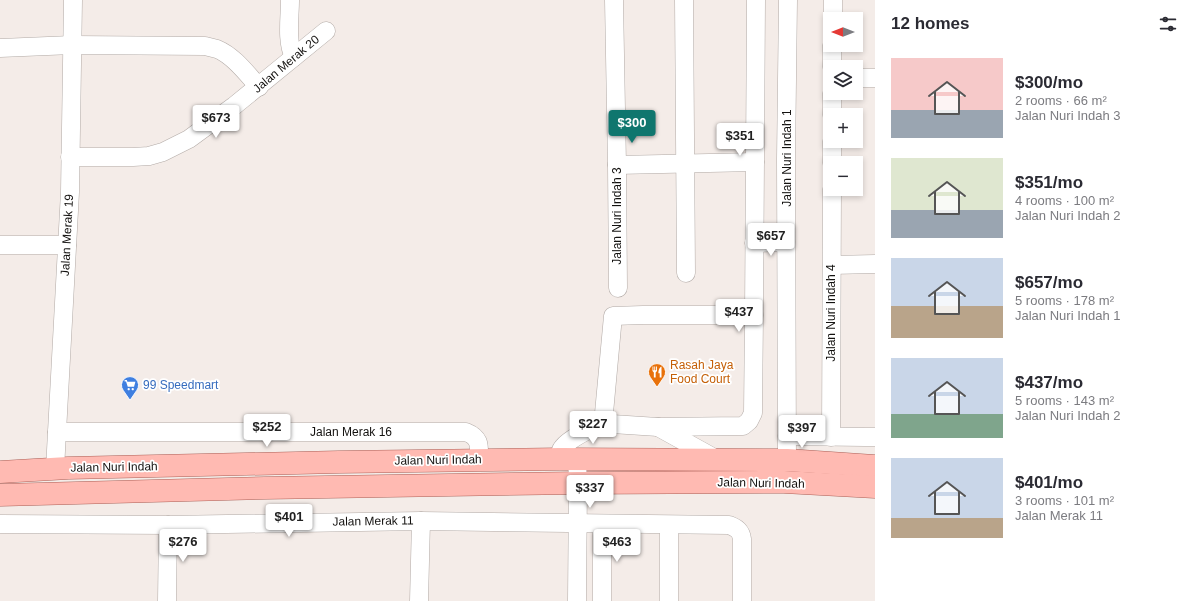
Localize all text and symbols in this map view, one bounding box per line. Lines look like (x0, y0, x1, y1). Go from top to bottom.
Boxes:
north arrow (823, 12, 863, 52)
map controls (823, 12, 863, 196)
icon: filters (1157, 13, 1179, 35)
text: 12 homes (891, 14, 969, 33)
street label: Jalan Merak 20 (250, 32, 322, 96)
button: layers (823, 60, 863, 100)
text: $300/mo (1015, 73, 1083, 92)
icon: home (923, 74, 971, 122)
text: 2 rooms · 66 m² (1015, 93, 1107, 108)
pin: $673 (192, 105, 240, 139)
button: + (823, 108, 863, 148)
text: Jalan Nuri Indah 3 (1015, 108, 1121, 123)
street label: Jalan Nuri Indah 1 (780, 109, 794, 207)
text: $673 (202, 110, 230, 125)
pin: $300 (608, 110, 656, 144)
text: $300 (618, 115, 646, 130)
pin: $351 (716, 123, 764, 157)
text: $351 (726, 128, 754, 143)
button: − (823, 156, 863, 196)
street label: Jalan Nuri Indah 3 (610, 167, 624, 265)
text: $351/mo (1015, 173, 1083, 192)
icon: home (923, 174, 971, 222)
street label: Jalan Merak 19 (58, 193, 76, 276)
text: 4 rooms · 100 m² (1015, 193, 1114, 208)
text: Jalan Nuri Indah 2 (1015, 208, 1121, 223)
pin: $657 (747, 223, 795, 257)
text: $657 (757, 228, 785, 243)
street label: Jalan Nuri Indah 4 (824, 264, 838, 362)
text: $657/mo (1015, 273, 1083, 292)
icon: home (923, 274, 971, 322)
text: 5 rooms · 178 m² (1015, 293, 1114, 308)
pin: $437 (715, 299, 763, 333)
text: $437 (725, 304, 753, 319)
text: Jalan Nuri Indah 1 (1015, 308, 1121, 323)
place label: Rasah Jaya Food Court (670, 358, 734, 386)
restaurant icon: Rasah Jaya Food Court (647, 362, 667, 387)
text: $437/mo (1015, 373, 1083, 392)
icon: home (923, 374, 971, 422)
supermarket icon: 99 Speedmart (120, 375, 140, 400)
place label: 99 Speedmart (143, 378, 219, 392)
text: 5 rooms · 143 m² (1015, 393, 1114, 408)
text: Jalan Nuri Indah 2 (1015, 408, 1121, 423)
pin: $227 (569, 411, 617, 445)
pin: $252 (243, 414, 291, 448)
pin: $397 (778, 415, 826, 449)
text: $227 (579, 416, 607, 431)
text: $252 (253, 419, 281, 434)
text: $397 (788, 420, 816, 435)
street label: Jalan Merak 16 (310, 425, 392, 439)
street label: Jalan Nuri Indah (394, 452, 482, 468)
street label: Jalan Nuri Indah (70, 459, 158, 475)
text: $401/mo (1015, 473, 1083, 492)
icon: home (923, 474, 971, 522)
pin: $337 (566, 475, 614, 509)
street label: Jalan Nuri Indah (717, 475, 805, 491)
text: $337 (576, 480, 604, 495)
text: 3 rooms · 101 m² (1015, 493, 1114, 508)
pin: $401 (265, 504, 313, 538)
text: Jalan Merak 11 (1015, 508, 1103, 523)
text: $401 (275, 509, 303, 524)
street label: Jalan Merak 11 (332, 513, 414, 529)
pin: $276 (159, 529, 207, 563)
pin: $463 (593, 529, 641, 563)
text: $276 (169, 534, 197, 549)
text: $463 (603, 534, 631, 549)

